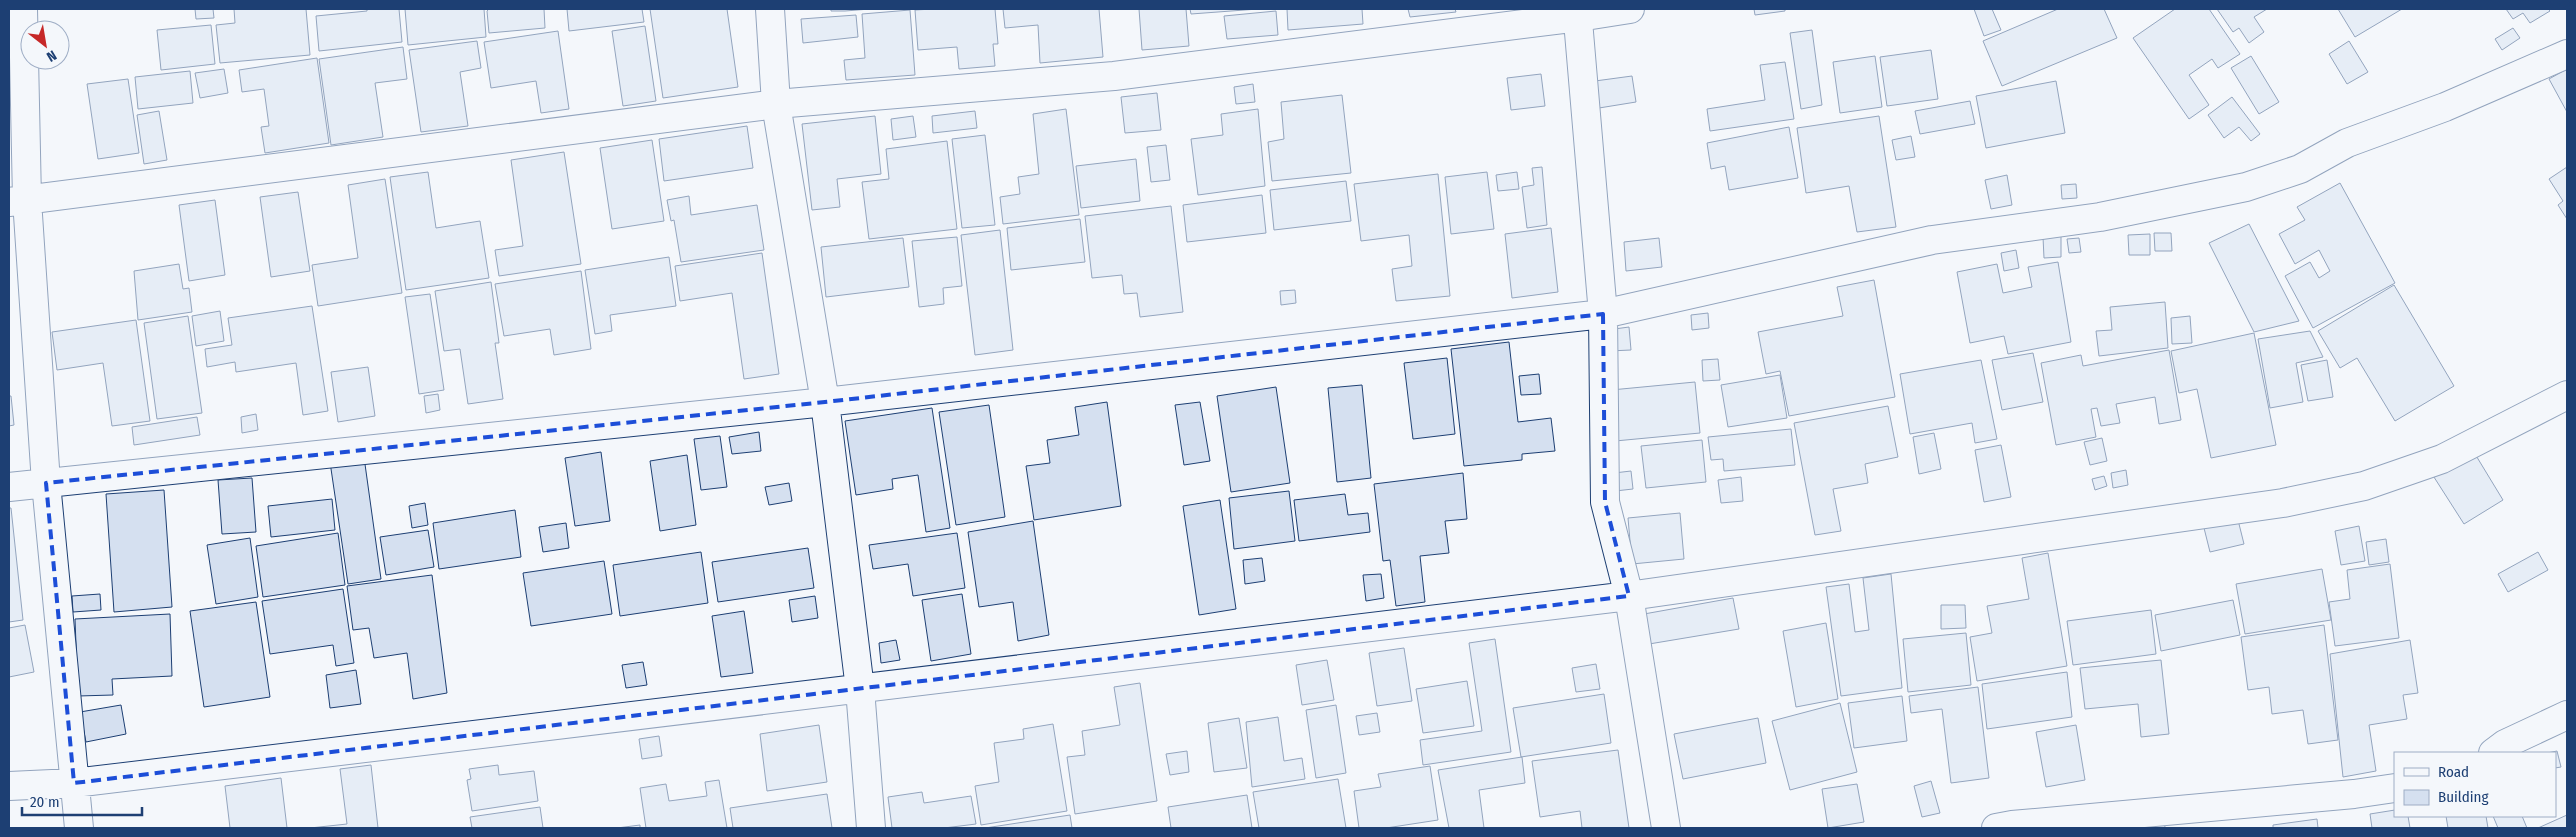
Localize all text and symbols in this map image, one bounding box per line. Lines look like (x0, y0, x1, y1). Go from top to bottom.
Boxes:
north arrow (20, 20, 70, 70)
text: N (43, 46, 59, 65)
legend (2394, 752, 2556, 817)
text: Road (2438, 763, 2469, 781)
scale bar (22, 784, 142, 816)
text: Building (2438, 788, 2489, 806)
text: 20 m (30, 793, 60, 811)

